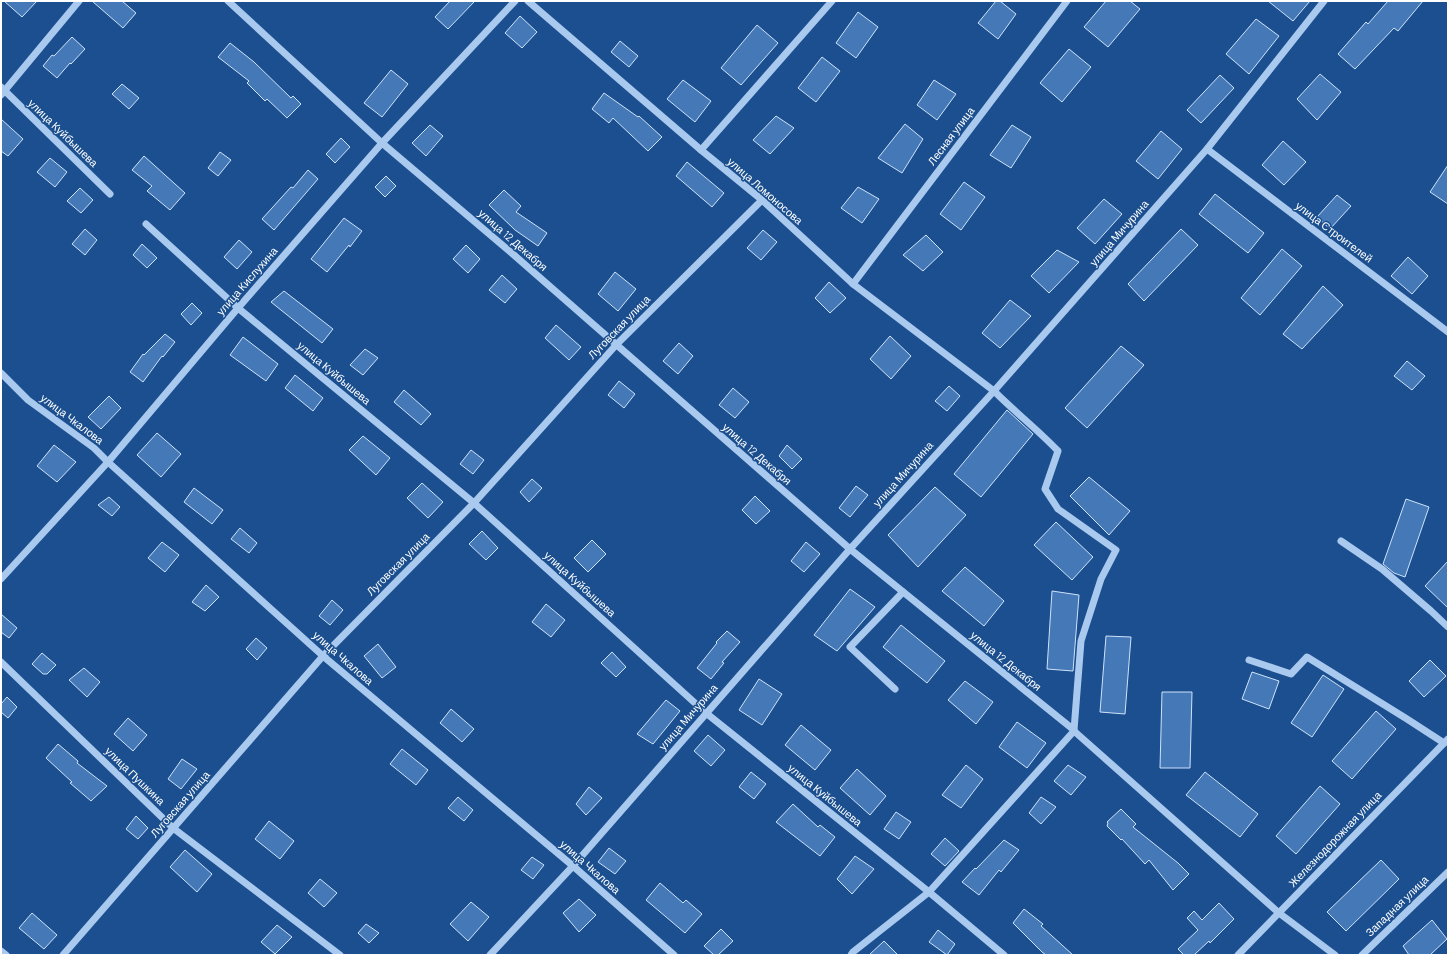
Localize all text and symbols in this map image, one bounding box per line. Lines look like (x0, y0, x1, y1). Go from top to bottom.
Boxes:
street label: улица Куйбышева (26, 96, 101, 170)
street label: Лесная улица (925, 103, 977, 167)
street label: улица Ломоносова (725, 154, 806, 227)
street label: улица Мичурина (1086, 196, 1151, 268)
street label: улица Строителей (1293, 198, 1375, 265)
street label: улица 12 Декабря (476, 206, 551, 273)
street label: улица Кислухина (213, 243, 280, 317)
street label: Луговская улица (585, 291, 653, 361)
street label: улица Куйбышева (295, 338, 374, 408)
street label: улица Чкалова (38, 391, 107, 447)
street label: улица 12 Декабря (720, 420, 795, 487)
street label: улица Мичурина (870, 438, 936, 509)
street label: Луговская улица (364, 529, 432, 598)
street label: улица Куйбышева (542, 548, 619, 620)
street label: улица Чкалова (311, 628, 377, 688)
street label: улица 12 Декабря (968, 628, 1044, 693)
street label: улица Мичурина (655, 680, 720, 752)
street label: улица Пушкина (103, 744, 168, 808)
street label: улица Куйбышева (786, 761, 866, 829)
street label: Луговская улица (147, 767, 212, 839)
street label: Железнодорожная улица (1286, 788, 1384, 889)
street label: улица Чкалова (558, 837, 624, 897)
street label: Западная улица (1363, 872, 1431, 939)

